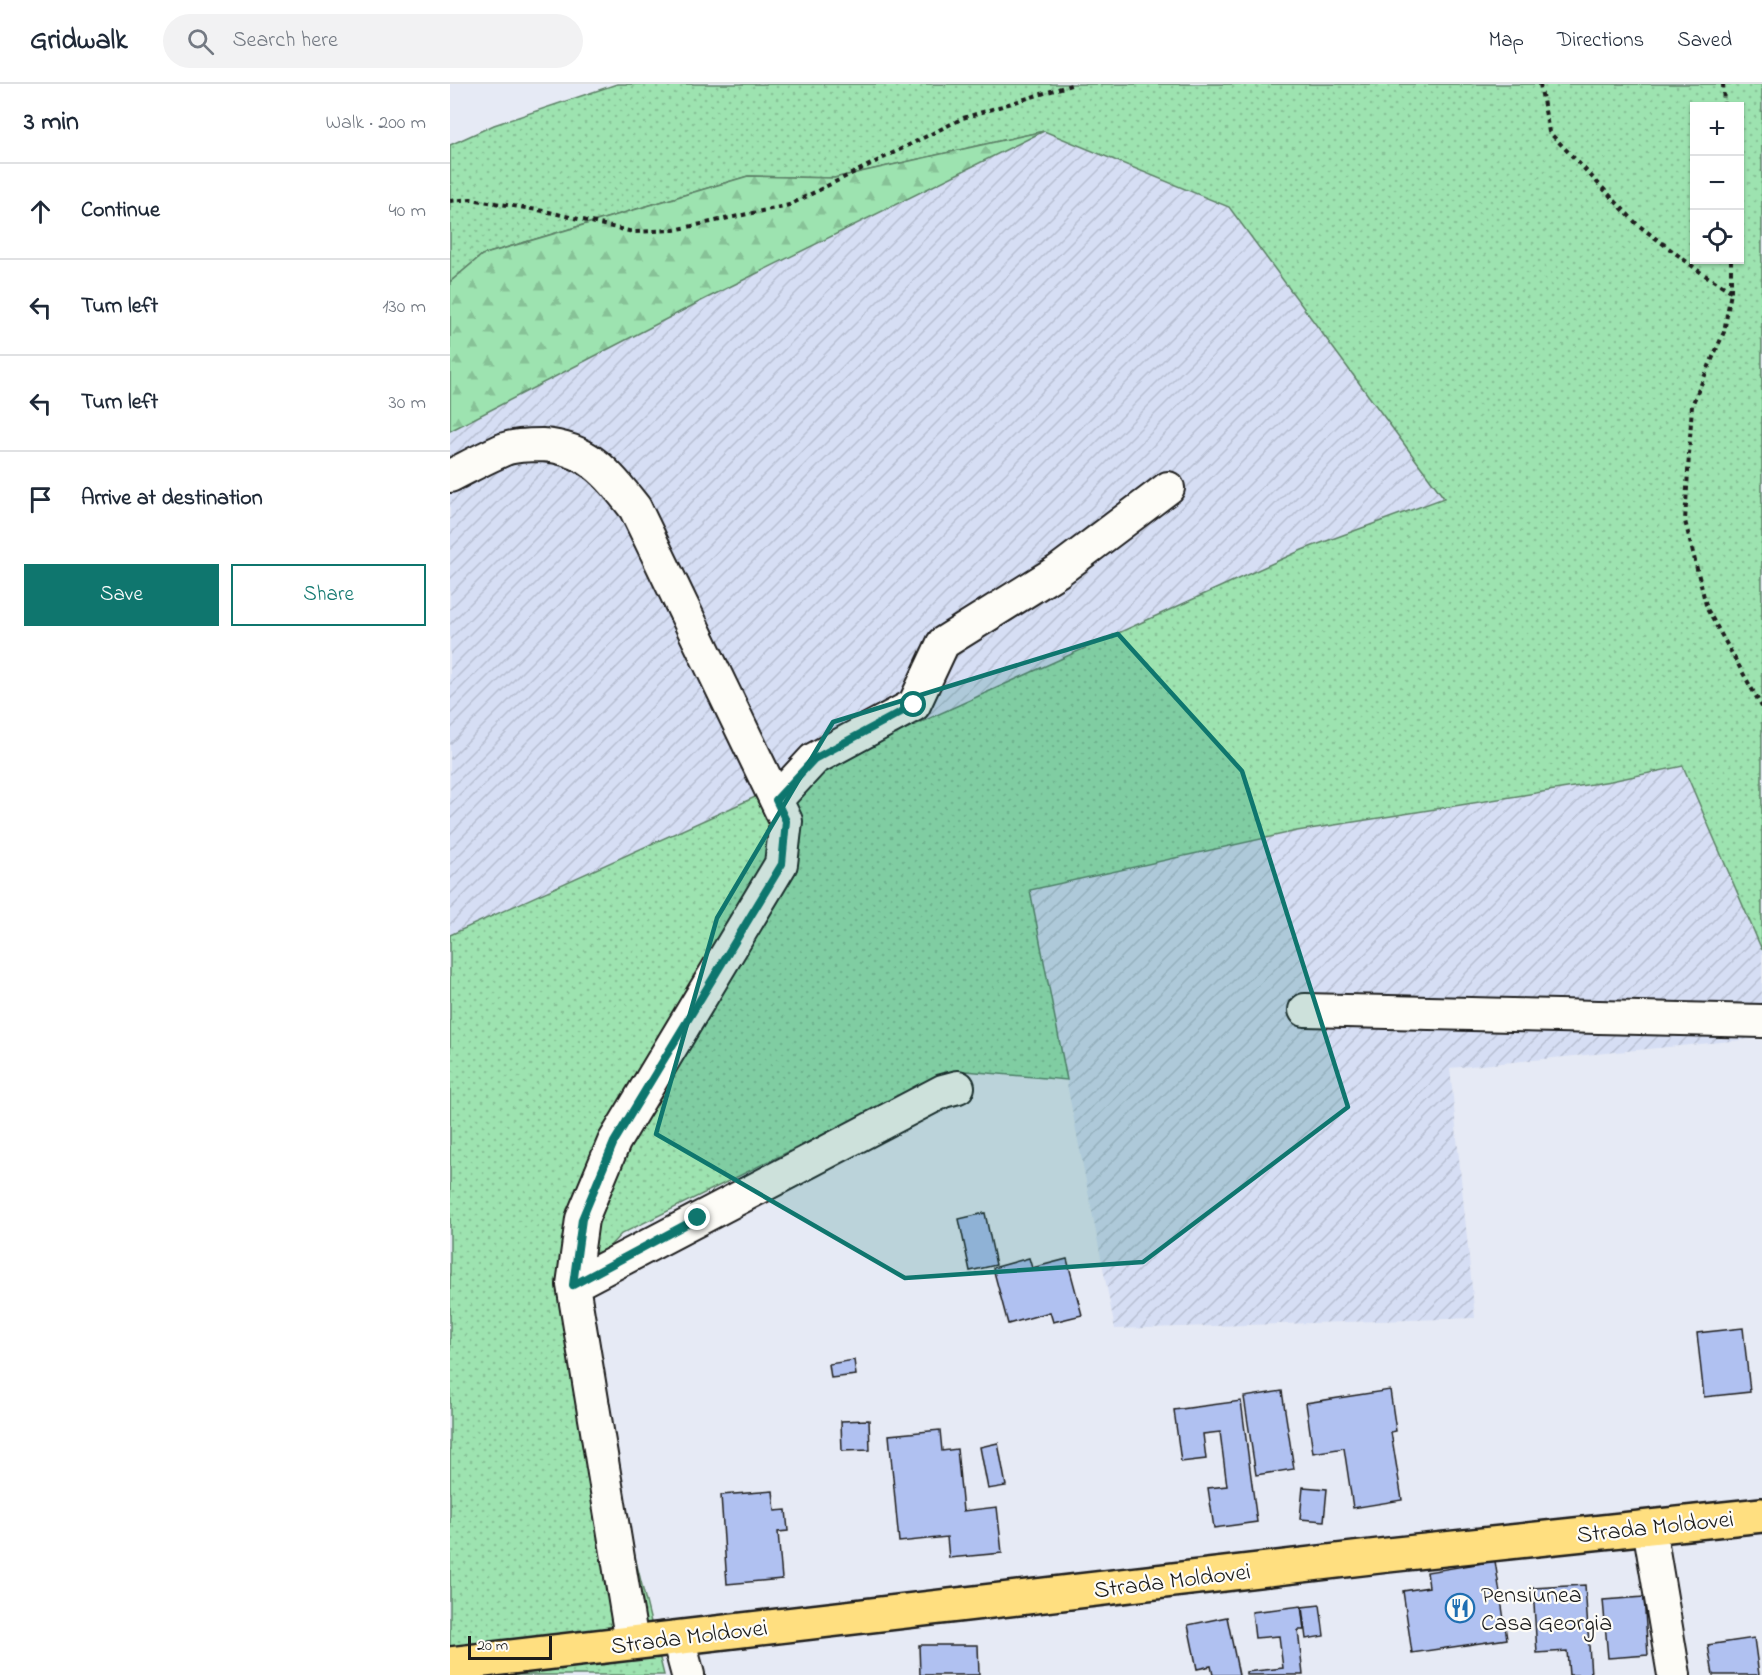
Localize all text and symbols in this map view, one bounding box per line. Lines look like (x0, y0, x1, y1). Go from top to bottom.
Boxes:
search box (163, 14, 583, 68)
text: Gridwalk (30, 21, 127, 62)
icon: search (184, 25, 217, 58)
text: Search here (232, 25, 338, 57)
text: Map (1488, 26, 1524, 56)
text: Directions (1557, 26, 1644, 56)
text: Saved (1677, 26, 1732, 56)
map controls (1690, 102, 1744, 264)
button: + (1690, 102, 1744, 156)
text: 3 min (24, 104, 79, 142)
text: Walk · 200 m (326, 109, 426, 138)
button: − (1690, 156, 1744, 210)
icon: ahead (24, 195, 57, 228)
text: Continue (81, 195, 160, 227)
text: 40 m (389, 197, 426, 226)
button: locate (1690, 210, 1744, 264)
icon: left (24, 291, 57, 324)
text: Turn left (81, 291, 158, 323)
text: 130 m (382, 293, 426, 322)
icon: left (24, 387, 57, 420)
text: Turn left (81, 387, 158, 419)
text: 30 m (389, 389, 426, 418)
icon: arrive (24, 483, 57, 516)
text: Arrive at destination (81, 483, 263, 515)
button: Save (24, 564, 219, 626)
button: Share (231, 564, 426, 626)
route start (900, 691, 926, 717)
route end (684, 1204, 710, 1230)
street label: Strada Moldovei (1575, 1503, 1736, 1554)
street label: Strada Moldovei (1092, 1556, 1253, 1609)
place label: Pensiunea Casa Georgia (1481, 1579, 1612, 1642)
restaurant icon: Pensiunea Casa Georgia (1444, 1592, 1476, 1624)
street label: Strada Moldovei (609, 1612, 770, 1665)
scale bar (468, 1633, 552, 1660)
text: 20 m (477, 1634, 508, 1658)

